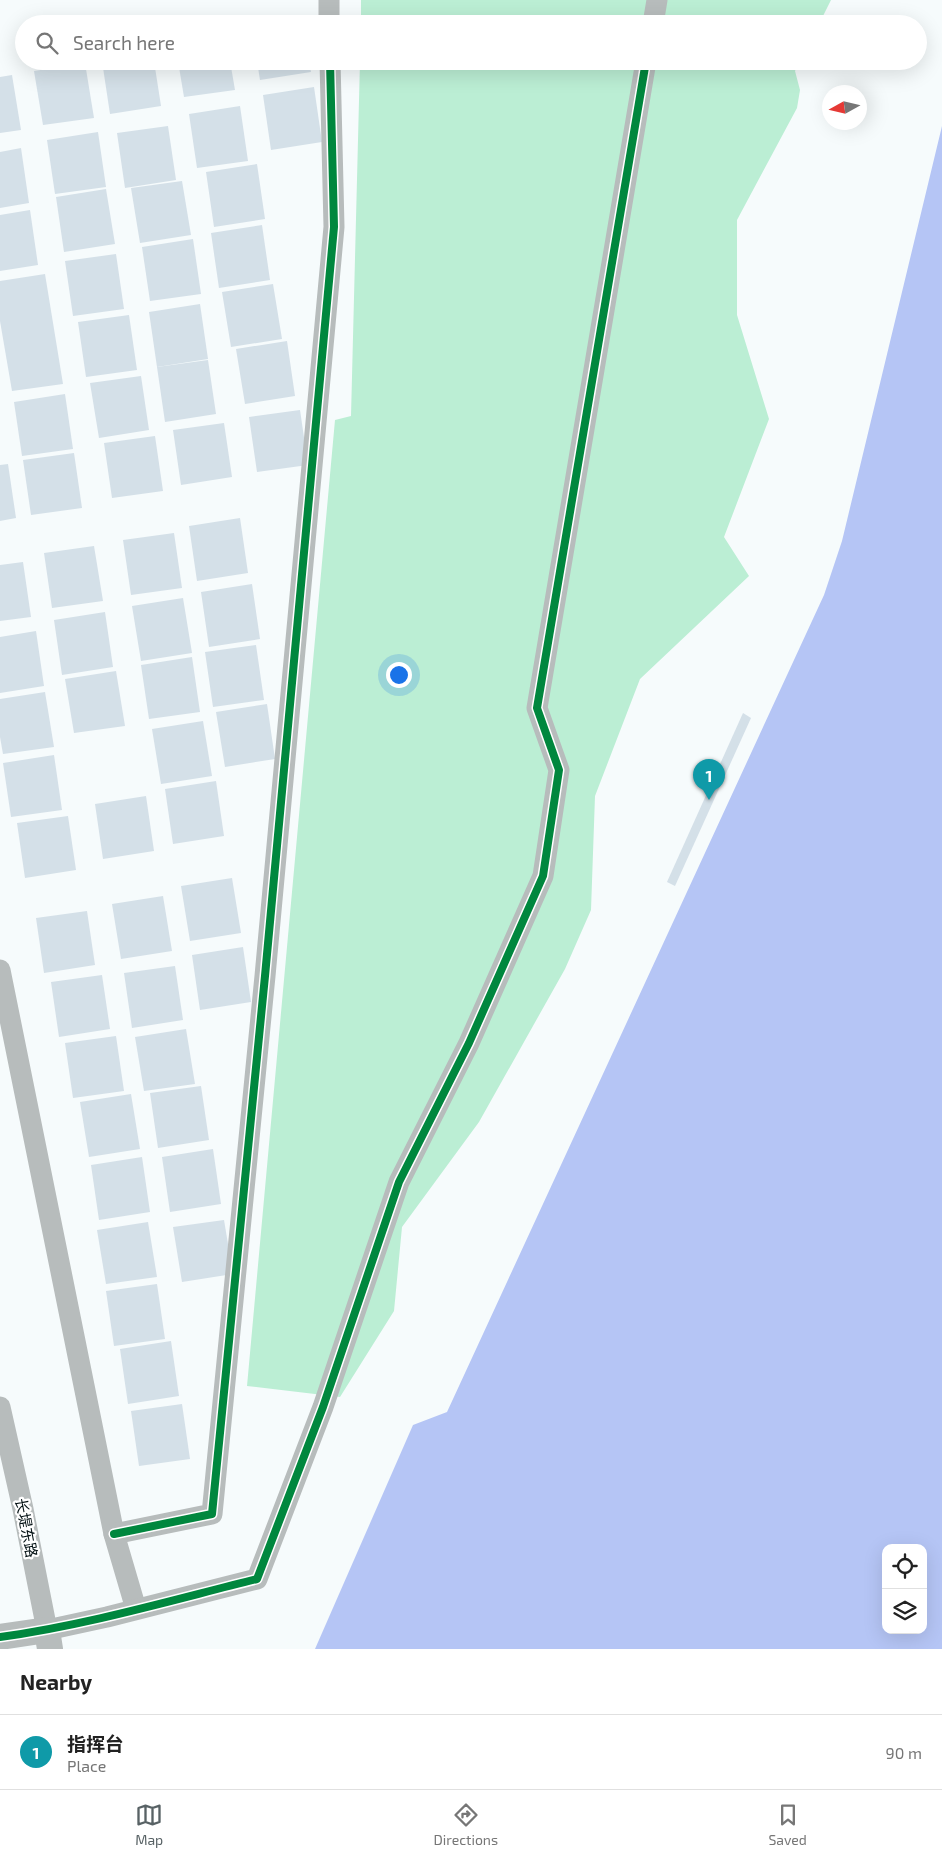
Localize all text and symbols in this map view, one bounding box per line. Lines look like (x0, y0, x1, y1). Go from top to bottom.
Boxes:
search box (15, 15, 927, 70)
icon: search (33, 29, 61, 57)
text: Search here (73, 31, 175, 54)
north arrow (822, 85, 867, 130)
your location (386, 662, 412, 688)
pin: 1 (693, 759, 725, 800)
street label: 长堤东路 (12, 1497, 42, 1559)
map controls (882, 1544, 927, 1634)
button: locate (882, 1544, 927, 1589)
button: layers (882, 1589, 927, 1634)
text: Nearby (20, 1669, 92, 1694)
text: 指挥台 (67, 1732, 124, 1755)
text: 1 (33, 1743, 39, 1762)
text: 90 m (886, 1743, 922, 1762)
text: Place (67, 1756, 106, 1775)
tab: Map (135, 1801, 163, 1848)
tab: Directions (434, 1801, 498, 1848)
tab: Saved (768, 1801, 807, 1848)

